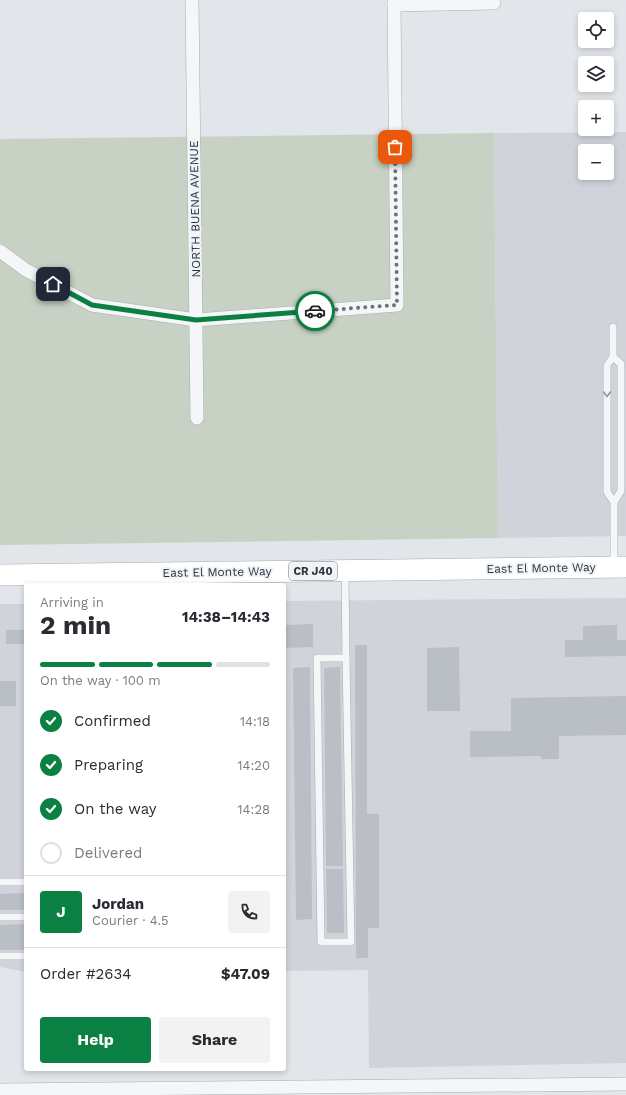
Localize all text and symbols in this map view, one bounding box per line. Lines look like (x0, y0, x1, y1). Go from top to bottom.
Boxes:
map controls (578, 12, 614, 180)
button: locate (578, 12, 614, 48)
button: layers (578, 56, 614, 92)
button: + (578, 100, 614, 136)
pin (378, 130, 412, 164)
icon: bag (384, 136, 406, 158)
street label: NORTH BUENA AVENUE (187, 140, 203, 278)
button: − (578, 144, 614, 180)
pin (36, 267, 70, 301)
icon: home (42, 273, 64, 295)
courier (295, 291, 335, 331)
icon: car (304, 300, 326, 322)
one-way arrow (603, 391, 611, 397)
street label: East El Monte Way (486, 560, 596, 576)
road number: CR J40 (289, 562, 337, 580)
street label: East El Monte Way (162, 564, 272, 580)
text: Arriving in (40, 595, 104, 610)
text: 14:38–14:43 (182, 608, 270, 626)
text: 2 min (40, 610, 111, 640)
text: On the way · 100 m (40, 673, 161, 688)
icon: check (40, 710, 62, 732)
text: Confirmed (74, 712, 151, 730)
text: 14:18 (240, 714, 270, 729)
icon: check (40, 754, 62, 776)
text: Preparing (74, 756, 143, 774)
text: 14:20 (237, 758, 270, 773)
icon: check (40, 798, 62, 820)
text: On the way (74, 800, 156, 818)
text: 14:28 (238, 802, 270, 817)
text: Delivered (74, 844, 142, 862)
button: phone (228, 891, 270, 933)
text: Jordan (92, 895, 144, 913)
text: J (56, 903, 66, 921)
text: Courier · 4.5 (92, 913, 169, 928)
text: Order #2634 (40, 965, 131, 983)
text: $47.09 (221, 965, 270, 983)
button: Help (40, 1017, 151, 1063)
button: Share (159, 1017, 270, 1063)

